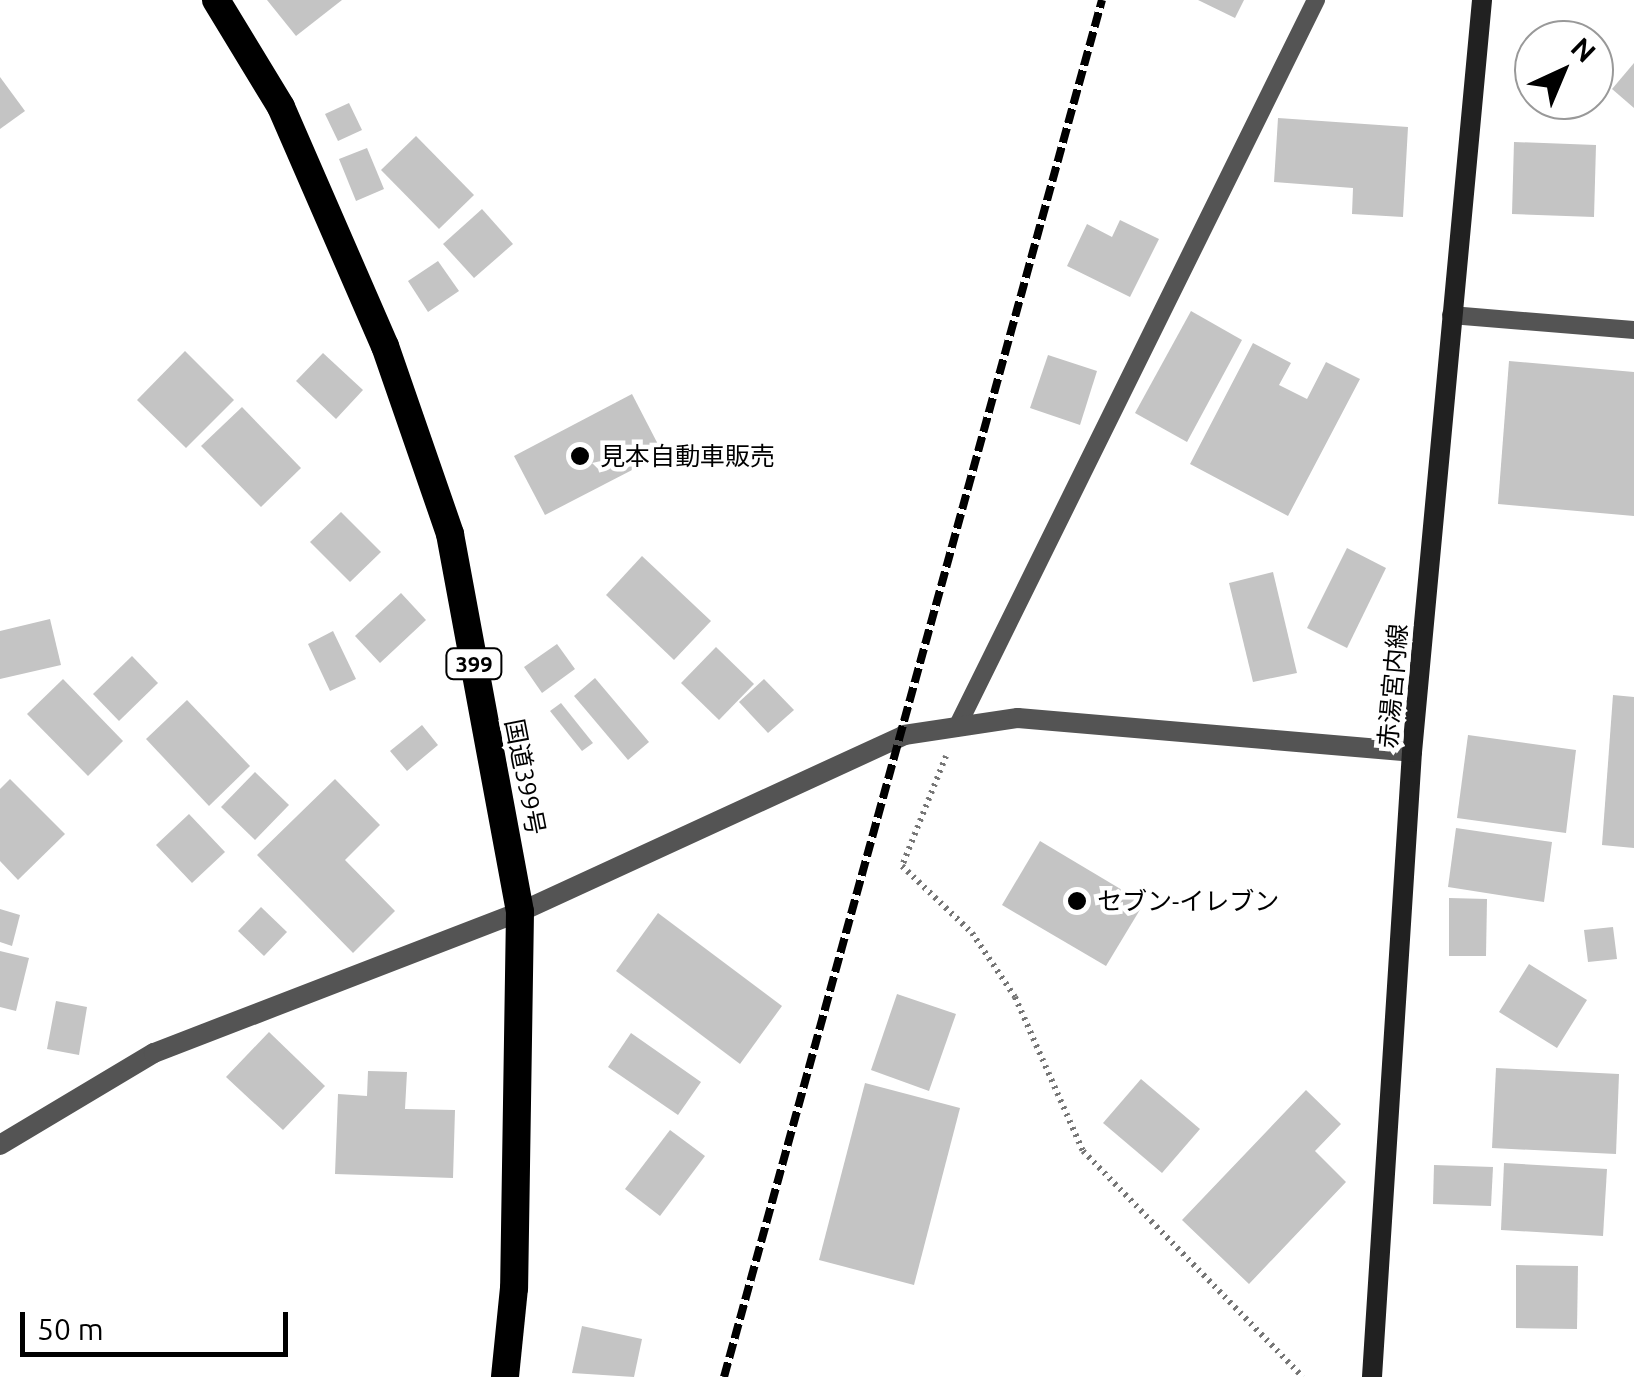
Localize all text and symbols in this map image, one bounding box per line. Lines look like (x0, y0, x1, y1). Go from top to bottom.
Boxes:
north arrow (1514, 20, 1614, 120)
text: N (1566, 31, 1602, 68)
place label: 見本自動車販売 (600, 441, 775, 471)
marker: 見本自動車販売 (569, 445, 591, 467)
street label: 赤湯宮内線 (1373, 622, 1413, 750)
road number: 399 (444, 647, 504, 681)
street label: 国道399号 (499, 717, 551, 837)
place label: セブン-イレブン (1097, 886, 1279, 916)
marker: セブン-イレブン (1066, 890, 1088, 912)
scale bar (25, 1292, 292, 1354)
text: 50 m (37, 1312, 104, 1346)

